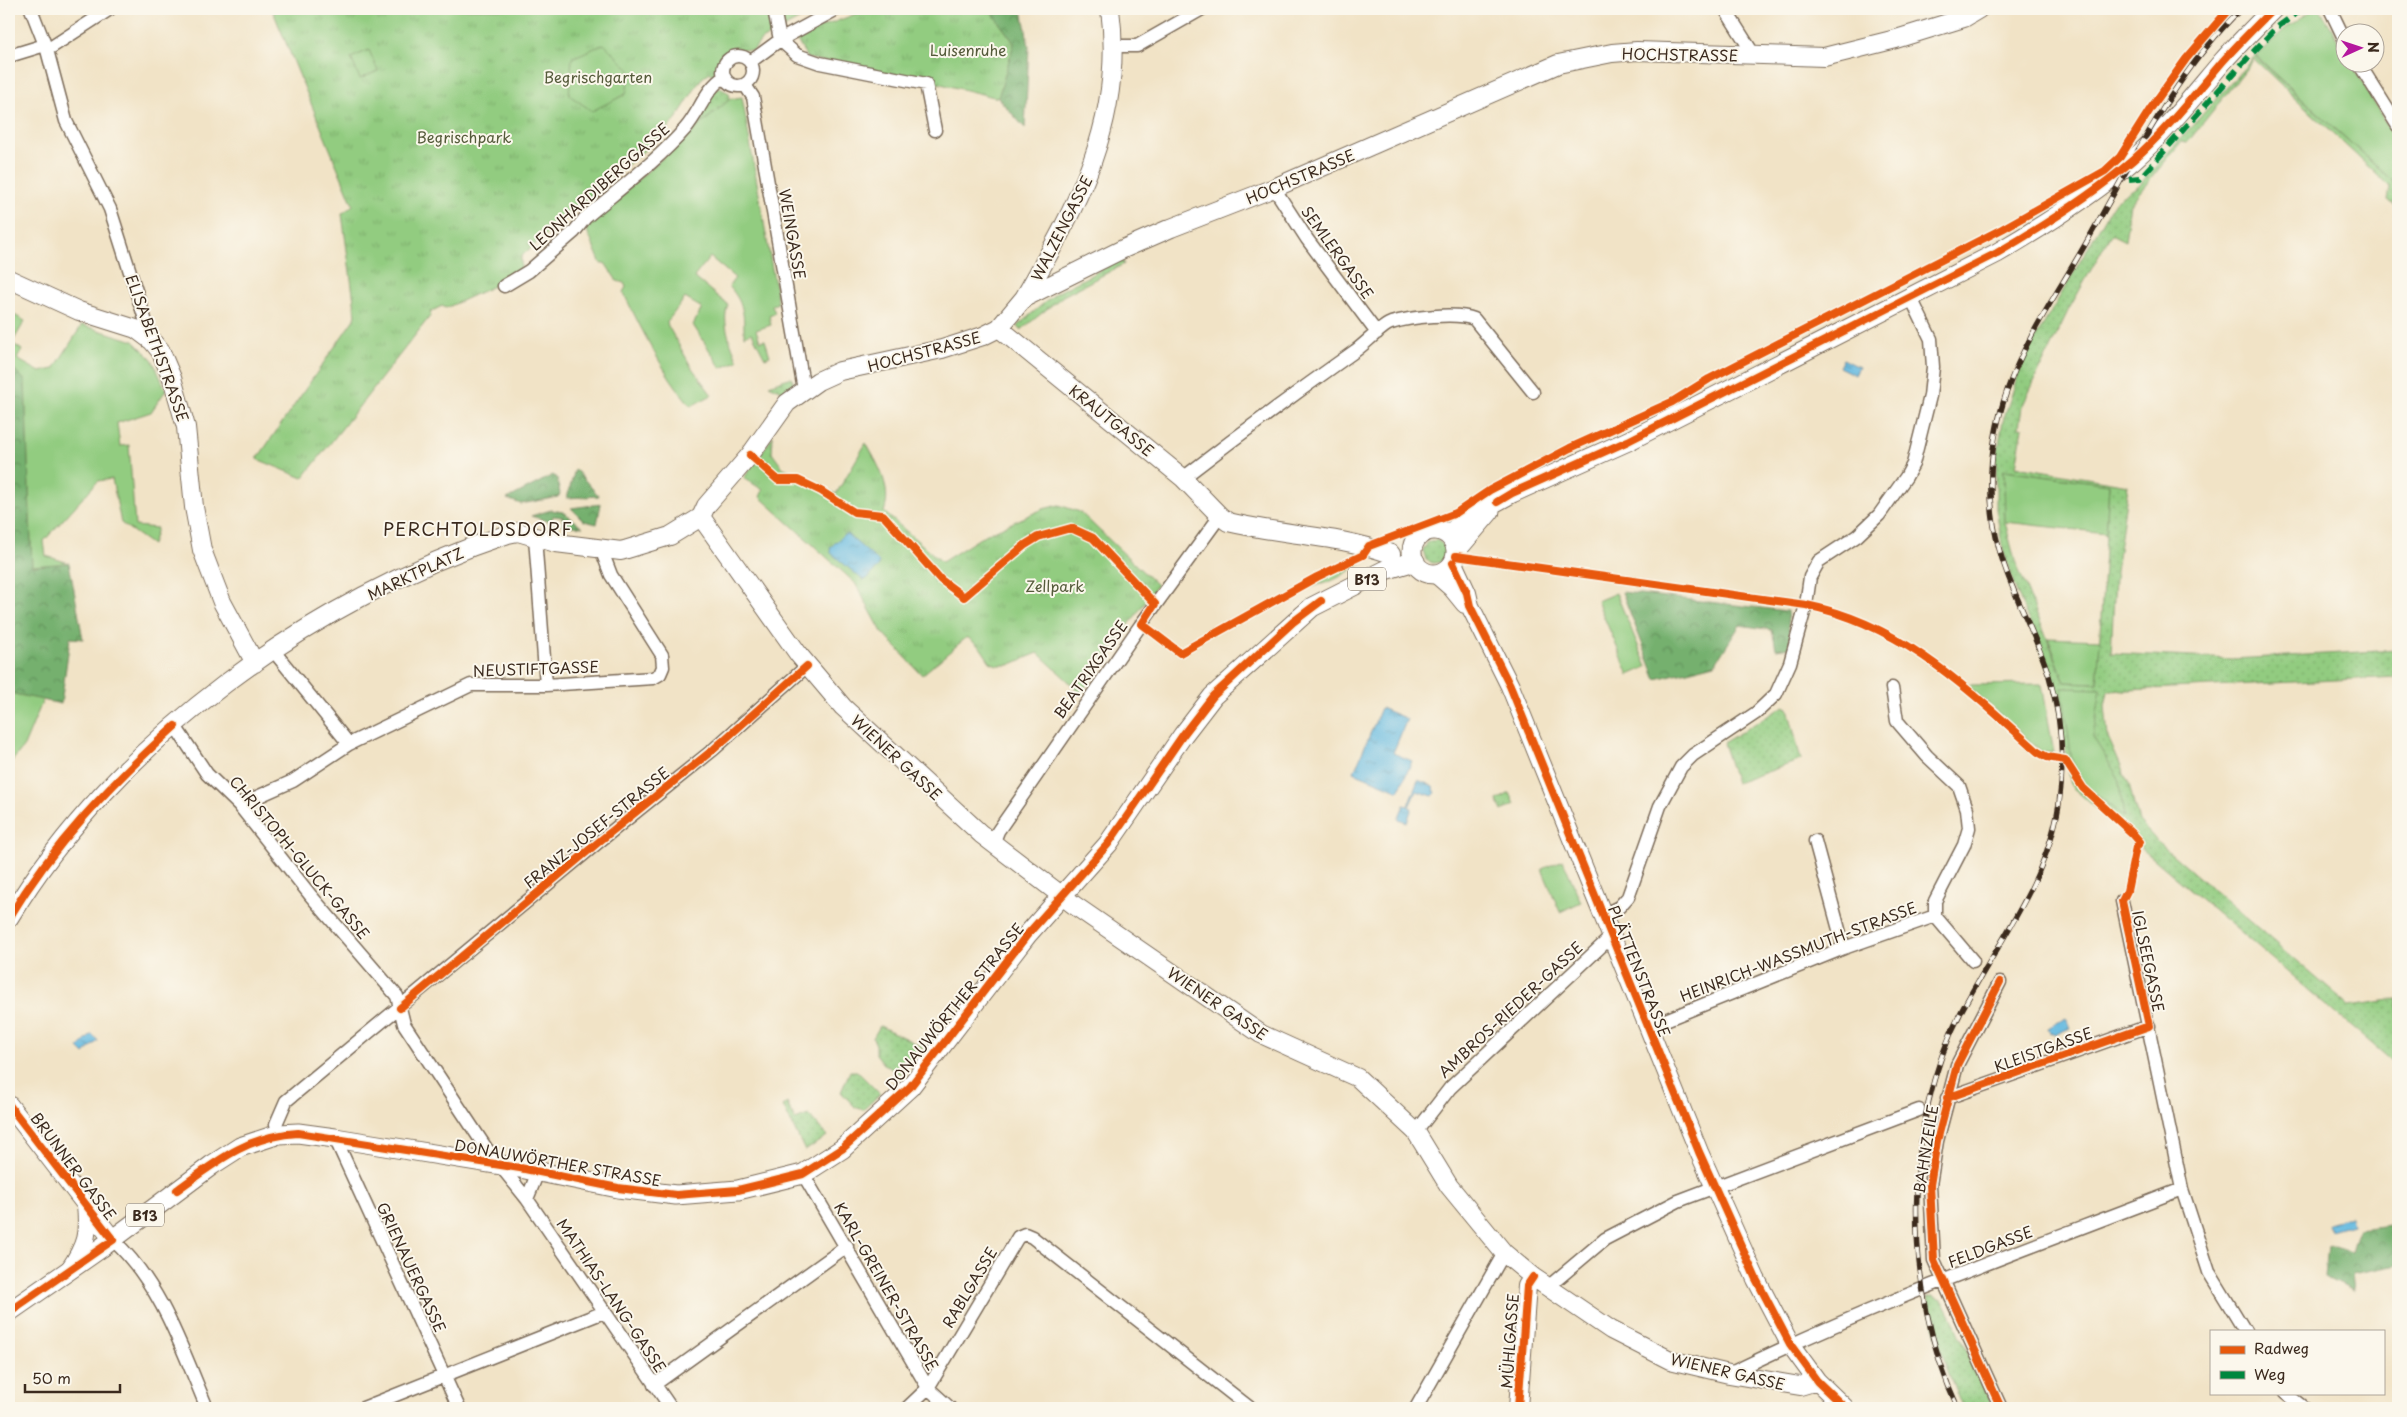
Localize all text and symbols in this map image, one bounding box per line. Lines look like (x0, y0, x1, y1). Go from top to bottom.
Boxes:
north arrow (2334, 22, 2384, 72)
park label: Luisenruhe (930, 38, 1006, 61)
street label: HOCHSTRASSE (1622, 41, 1738, 67)
text: N (2363, 41, 2384, 53)
park label: Begrischgarten (544, 65, 652, 88)
street label: LEONHARDIBERGGASSE (524, 117, 674, 255)
park label: Begrischpark (417, 125, 511, 148)
street label: HOCHSTRASSE (1242, 143, 1358, 209)
street label: WALZENGASSE (1025, 171, 1097, 285)
street label: WEINGASSE (774, 187, 812, 281)
street label: SEMLERGASSE (1296, 201, 1380, 303)
street label: ELISABETHSTRASSE (121, 271, 195, 425)
street label: HOCHSTRASSE (865, 325, 983, 377)
street label: KRAUTGASSE (1065, 379, 1159, 461)
district label: PERCHTOLDSDORF (383, 515, 573, 542)
street label: MARKTPLATZ (363, 541, 467, 605)
road number: B13 (1348, 568, 1386, 590)
park label: Zellpark (1026, 574, 1084, 597)
street label: BEATRIXGASSE (1047, 615, 1133, 723)
street label: NEUSTIFTGASSE (473, 654, 599, 682)
street label: WIENER GASSE (846, 709, 948, 805)
street label: FRANZ-JOSEF-STRASSE (518, 761, 674, 893)
street label: CHRISTOPH-GLUCK-GASSE (225, 770, 375, 944)
street label: HEINRICH-WASSMUTH-STRASSE (1676, 895, 1920, 1007)
street label: PLÄTTENSTRASSE (1603, 902, 1677, 1040)
street label: IGLSEEGASSE (2127, 908, 2171, 1014)
street label: DONAUWÖRTHER STRASSE (879, 917, 1029, 1095)
street label: AMBROS-RIEDER-GASSE (1432, 936, 1588, 1082)
street label: WIENER GASSE (1163, 961, 1273, 1045)
street label: KLEISTGASSE (1991, 1021, 2095, 1077)
street label: BAHNZEILE (1907, 1103, 1943, 1195)
street label: BRUNNER GASSE (26, 1107, 122, 1225)
street label: DONAUWÖRTHER STRASSE (453, 1132, 663, 1192)
street label: KARL-GREINER-STRASSE (829, 1197, 945, 1375)
street label: GRIENAUERGASSE (372, 1198, 452, 1336)
road number: B13 (126, 1204, 164, 1226)
street label: MATHIAS-LANG-GASSE (552, 1213, 672, 1377)
street label: FELDGASSE (1944, 1219, 2036, 1273)
street label: RABLGASSE (936, 1242, 1002, 1332)
street label: MÜHLGASSE (1494, 1293, 1524, 1389)
legend (2210, 1330, 2384, 1394)
text: Radweg (2254, 1336, 2309, 1359)
street label: WIENER GASSE (1668, 1347, 1788, 1395)
scale bar (25, 1362, 120, 1394)
text: Weg (2254, 1362, 2285, 1385)
text: 50 m (32, 1366, 71, 1389)

